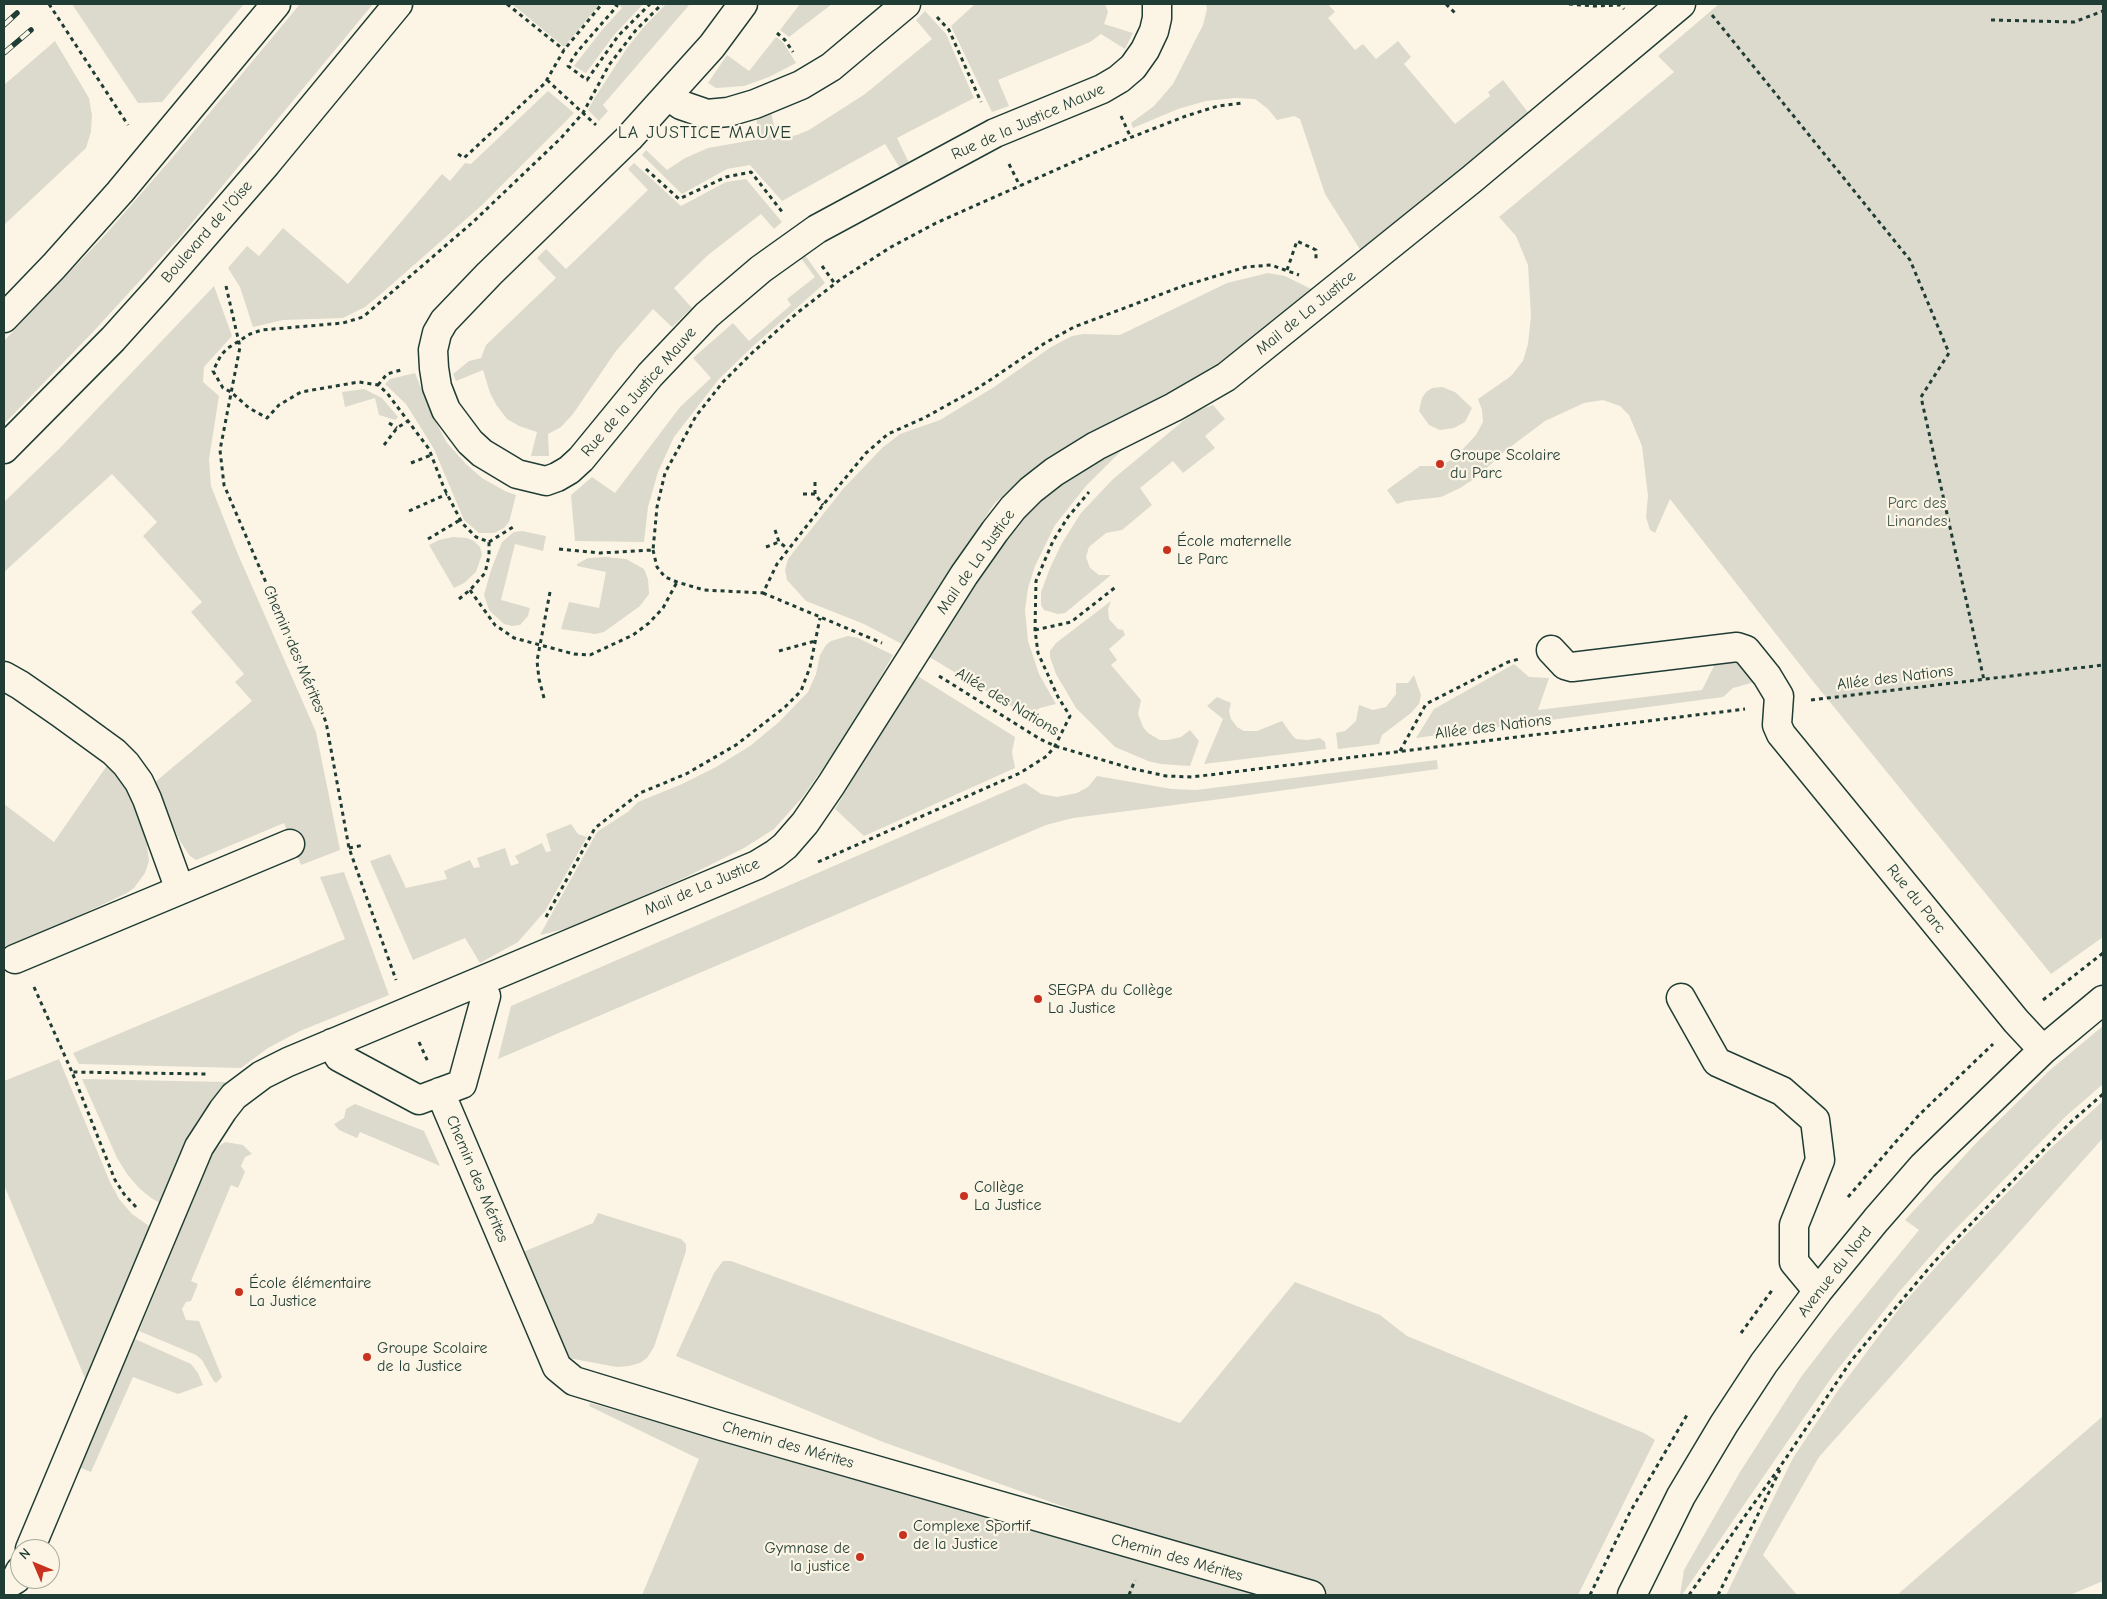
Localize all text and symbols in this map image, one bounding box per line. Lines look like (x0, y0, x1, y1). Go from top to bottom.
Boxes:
street label: Rue de la Justice Mauve (948, 80, 1108, 164)
district label: LA JUSTICE MAUVE (616, 122, 794, 144)
street label: Boulevard de l'Oise (157, 177, 257, 287)
street label: Mail de La Justice (1252, 267, 1360, 359)
street label: Rue de la Justice Mauve (577, 323, 701, 461)
place label: Groupe Scolaire du Parc (1450, 445, 1560, 483)
marker: Groupe Scolaire du Parc (1434, 458, 1446, 470)
park label: Parc des Linandes (1887, 493, 1947, 531)
street label: Mail de La Justice (933, 506, 1019, 618)
place label: École maternelle Le Parc (1177, 531, 1292, 569)
marker: École maternelle Le Parc (1161, 544, 1173, 556)
street label: Chemin des Mérites (259, 583, 329, 715)
street label: Allée des Nations (1836, 661, 1954, 695)
street label: Allée des Nations (952, 664, 1062, 740)
street label: Allée des Nations (1434, 710, 1552, 744)
street label: Mail de La Justice (641, 854, 763, 920)
street label: Rue du Parc (1882, 861, 1950, 937)
place label: SEGPA du Collège La Justice (1048, 980, 1173, 1018)
marker: SEGPA du Collège La Justice (1032, 993, 1044, 1005)
street label: Chemin des Mérites (442, 1113, 512, 1245)
place label: Collège La Justice (974, 1177, 1041, 1215)
marker: Collège La Justice (958, 1190, 970, 1202)
street label: Avenue du Nord (1794, 1223, 1876, 1321)
place label: École élémentaire La Justice (249, 1273, 371, 1311)
marker: École élémentaire La Justice (233, 1286, 245, 1298)
place label: Groupe Scolaire de la Justice (377, 1338, 487, 1376)
marker: Groupe Scolaire de la Justice (361, 1351, 373, 1363)
street label: Chemin des Mérites (720, 1417, 856, 1473)
place label: Complexe Sportif de la Justice (913, 1516, 1030, 1554)
marker: Complexe Sportif de la Justice (897, 1529, 909, 1541)
street label: Chemin des Mérites (1109, 1530, 1245, 1586)
place label: Gymnase de la justice (765, 1538, 850, 1576)
north arrow (10, 1539, 60, 1589)
text: N (15, 1545, 34, 1563)
marker: Gymnase de la justice (854, 1551, 866, 1563)

